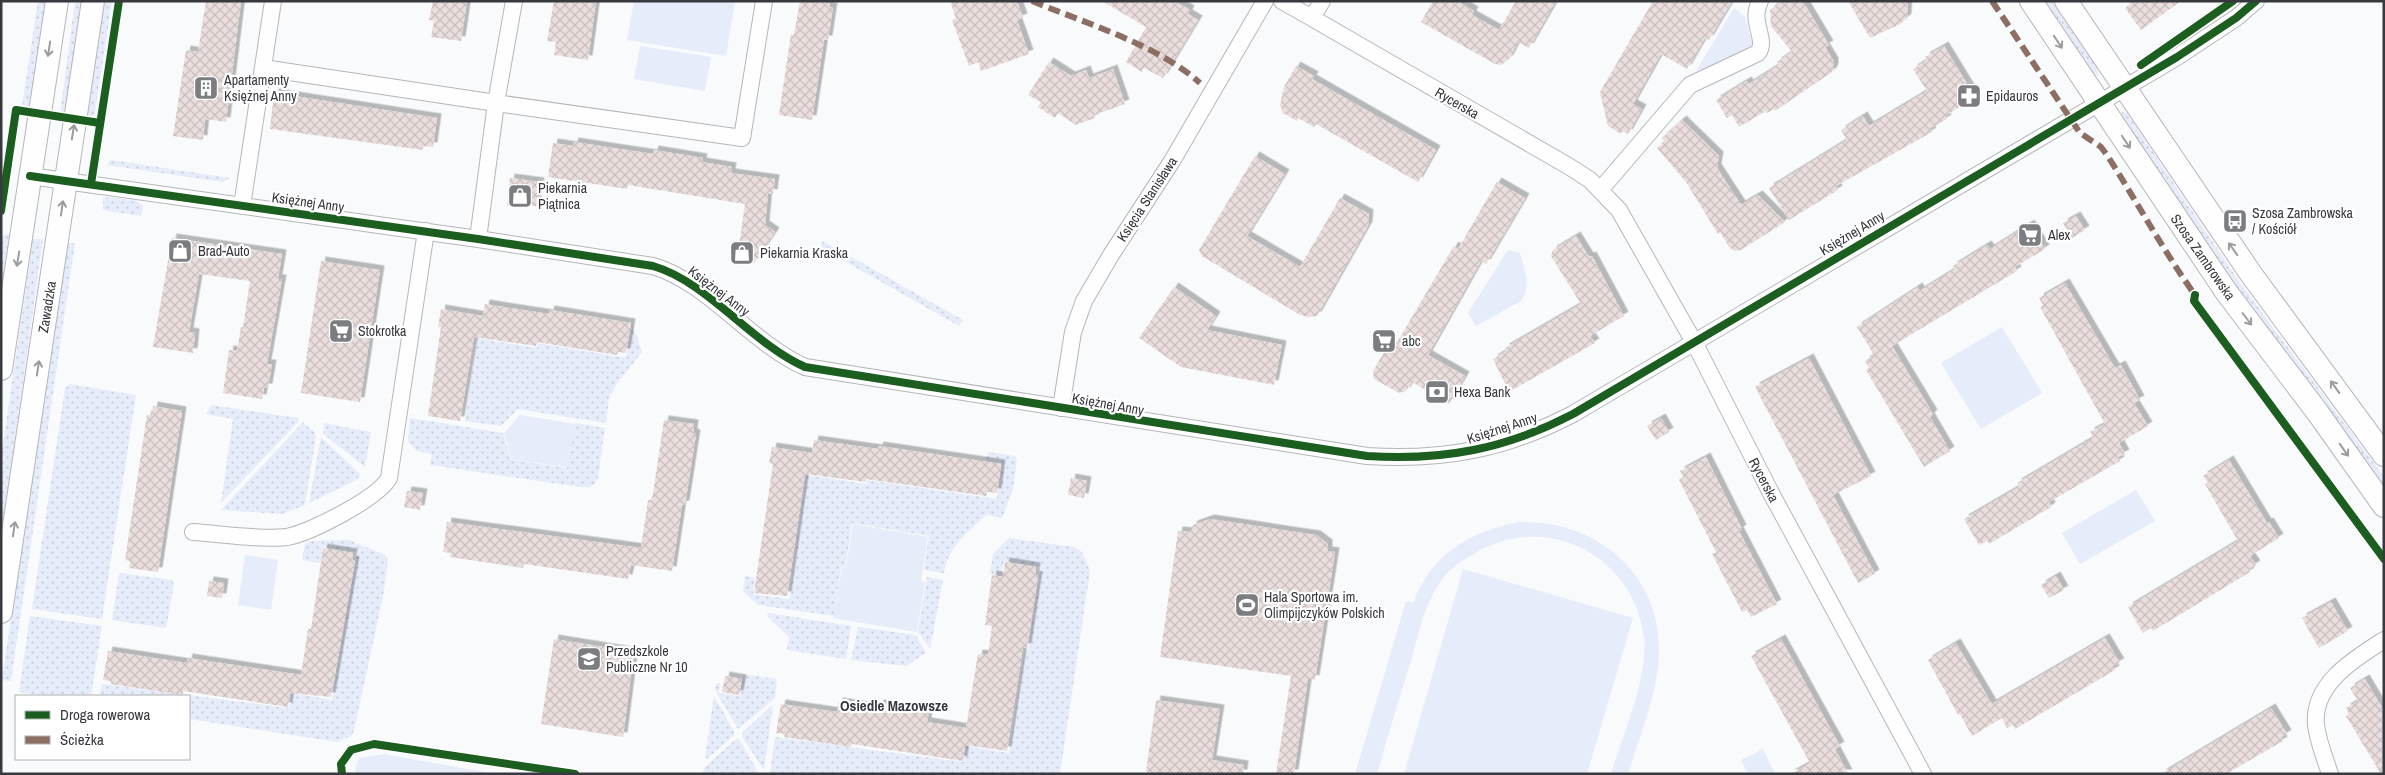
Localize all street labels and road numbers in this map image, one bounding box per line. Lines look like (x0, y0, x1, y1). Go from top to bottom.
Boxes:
street label: Rycerska (1432, 83, 1483, 123)
street label: Księcia Stanisława (1113, 153, 1181, 245)
street label: Księżnej Anny (271, 188, 346, 216)
street label: Księżnej Anny (1816, 206, 1888, 259)
street label: Szosa Zambrowska (2167, 211, 2240, 304)
street label: Księżnej Anny (685, 262, 754, 320)
street label: Zawadzka (34, 279, 60, 334)
street label: Księżnej Anny (1071, 389, 1146, 419)
street label: Księżnej Anny (1465, 408, 1540, 448)
street label: Rycerska (1745, 455, 1783, 506)

